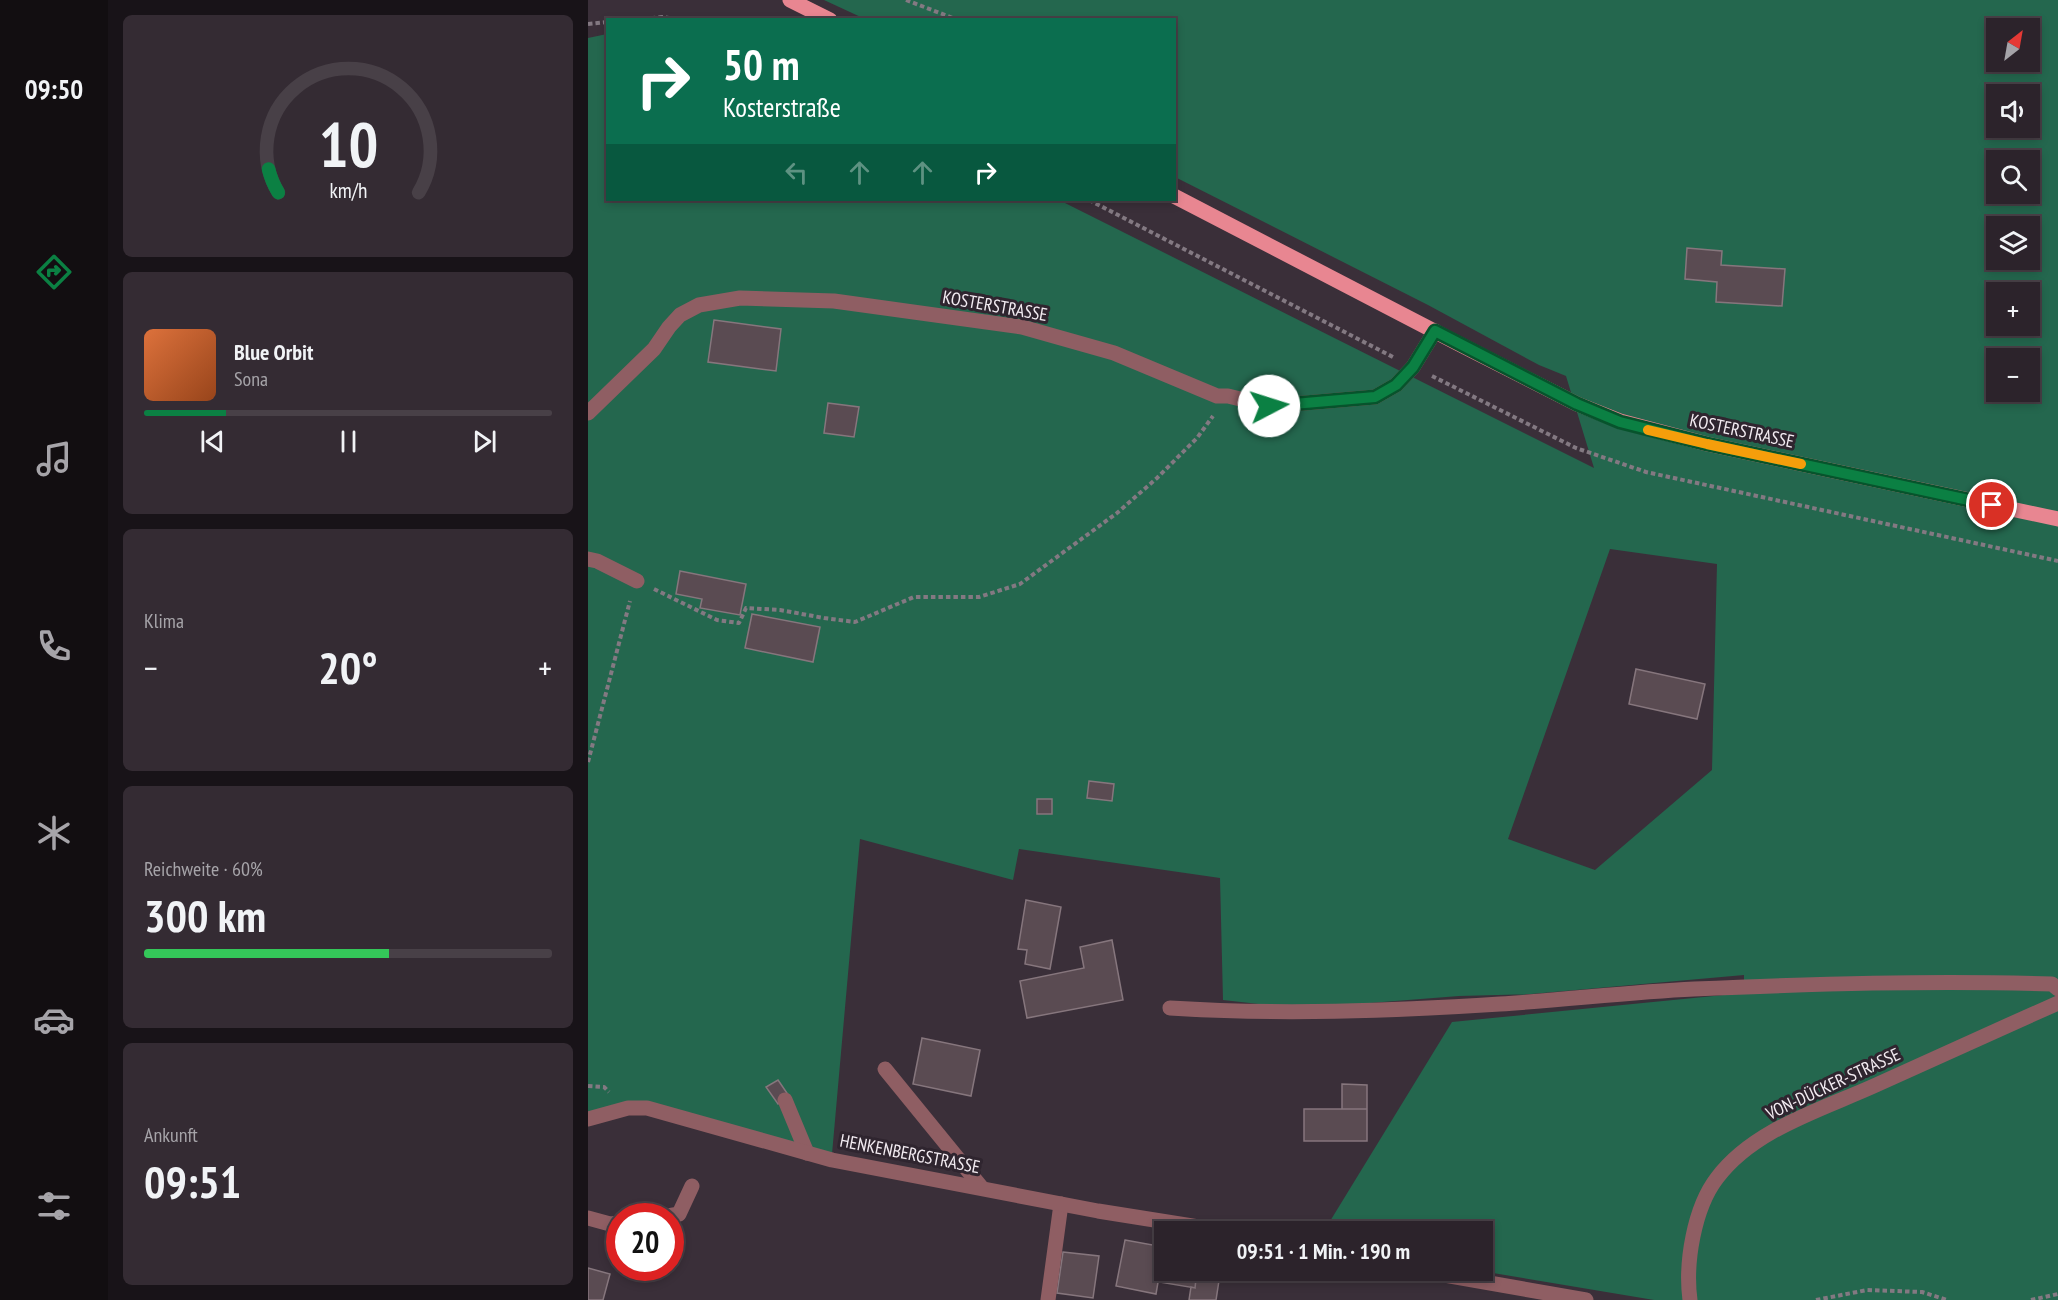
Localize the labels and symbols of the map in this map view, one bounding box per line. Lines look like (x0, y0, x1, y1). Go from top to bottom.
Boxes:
north arrow (1986, 18, 2040, 72)
street label: KOSTERSTRASSE (941, 285, 1049, 326)
position arrow (1237, 374, 1301, 438)
street label: KOSTERSTRASSE (1688, 408, 1796, 453)
pin (1966, 479, 2017, 530)
street label: VON-DÜCKER-STRASSE (1761, 1042, 1904, 1125)
street label: HENKENBERGSTRASSE (838, 1129, 982, 1178)
speed limit sign: 20 (606, 1203, 684, 1281)

